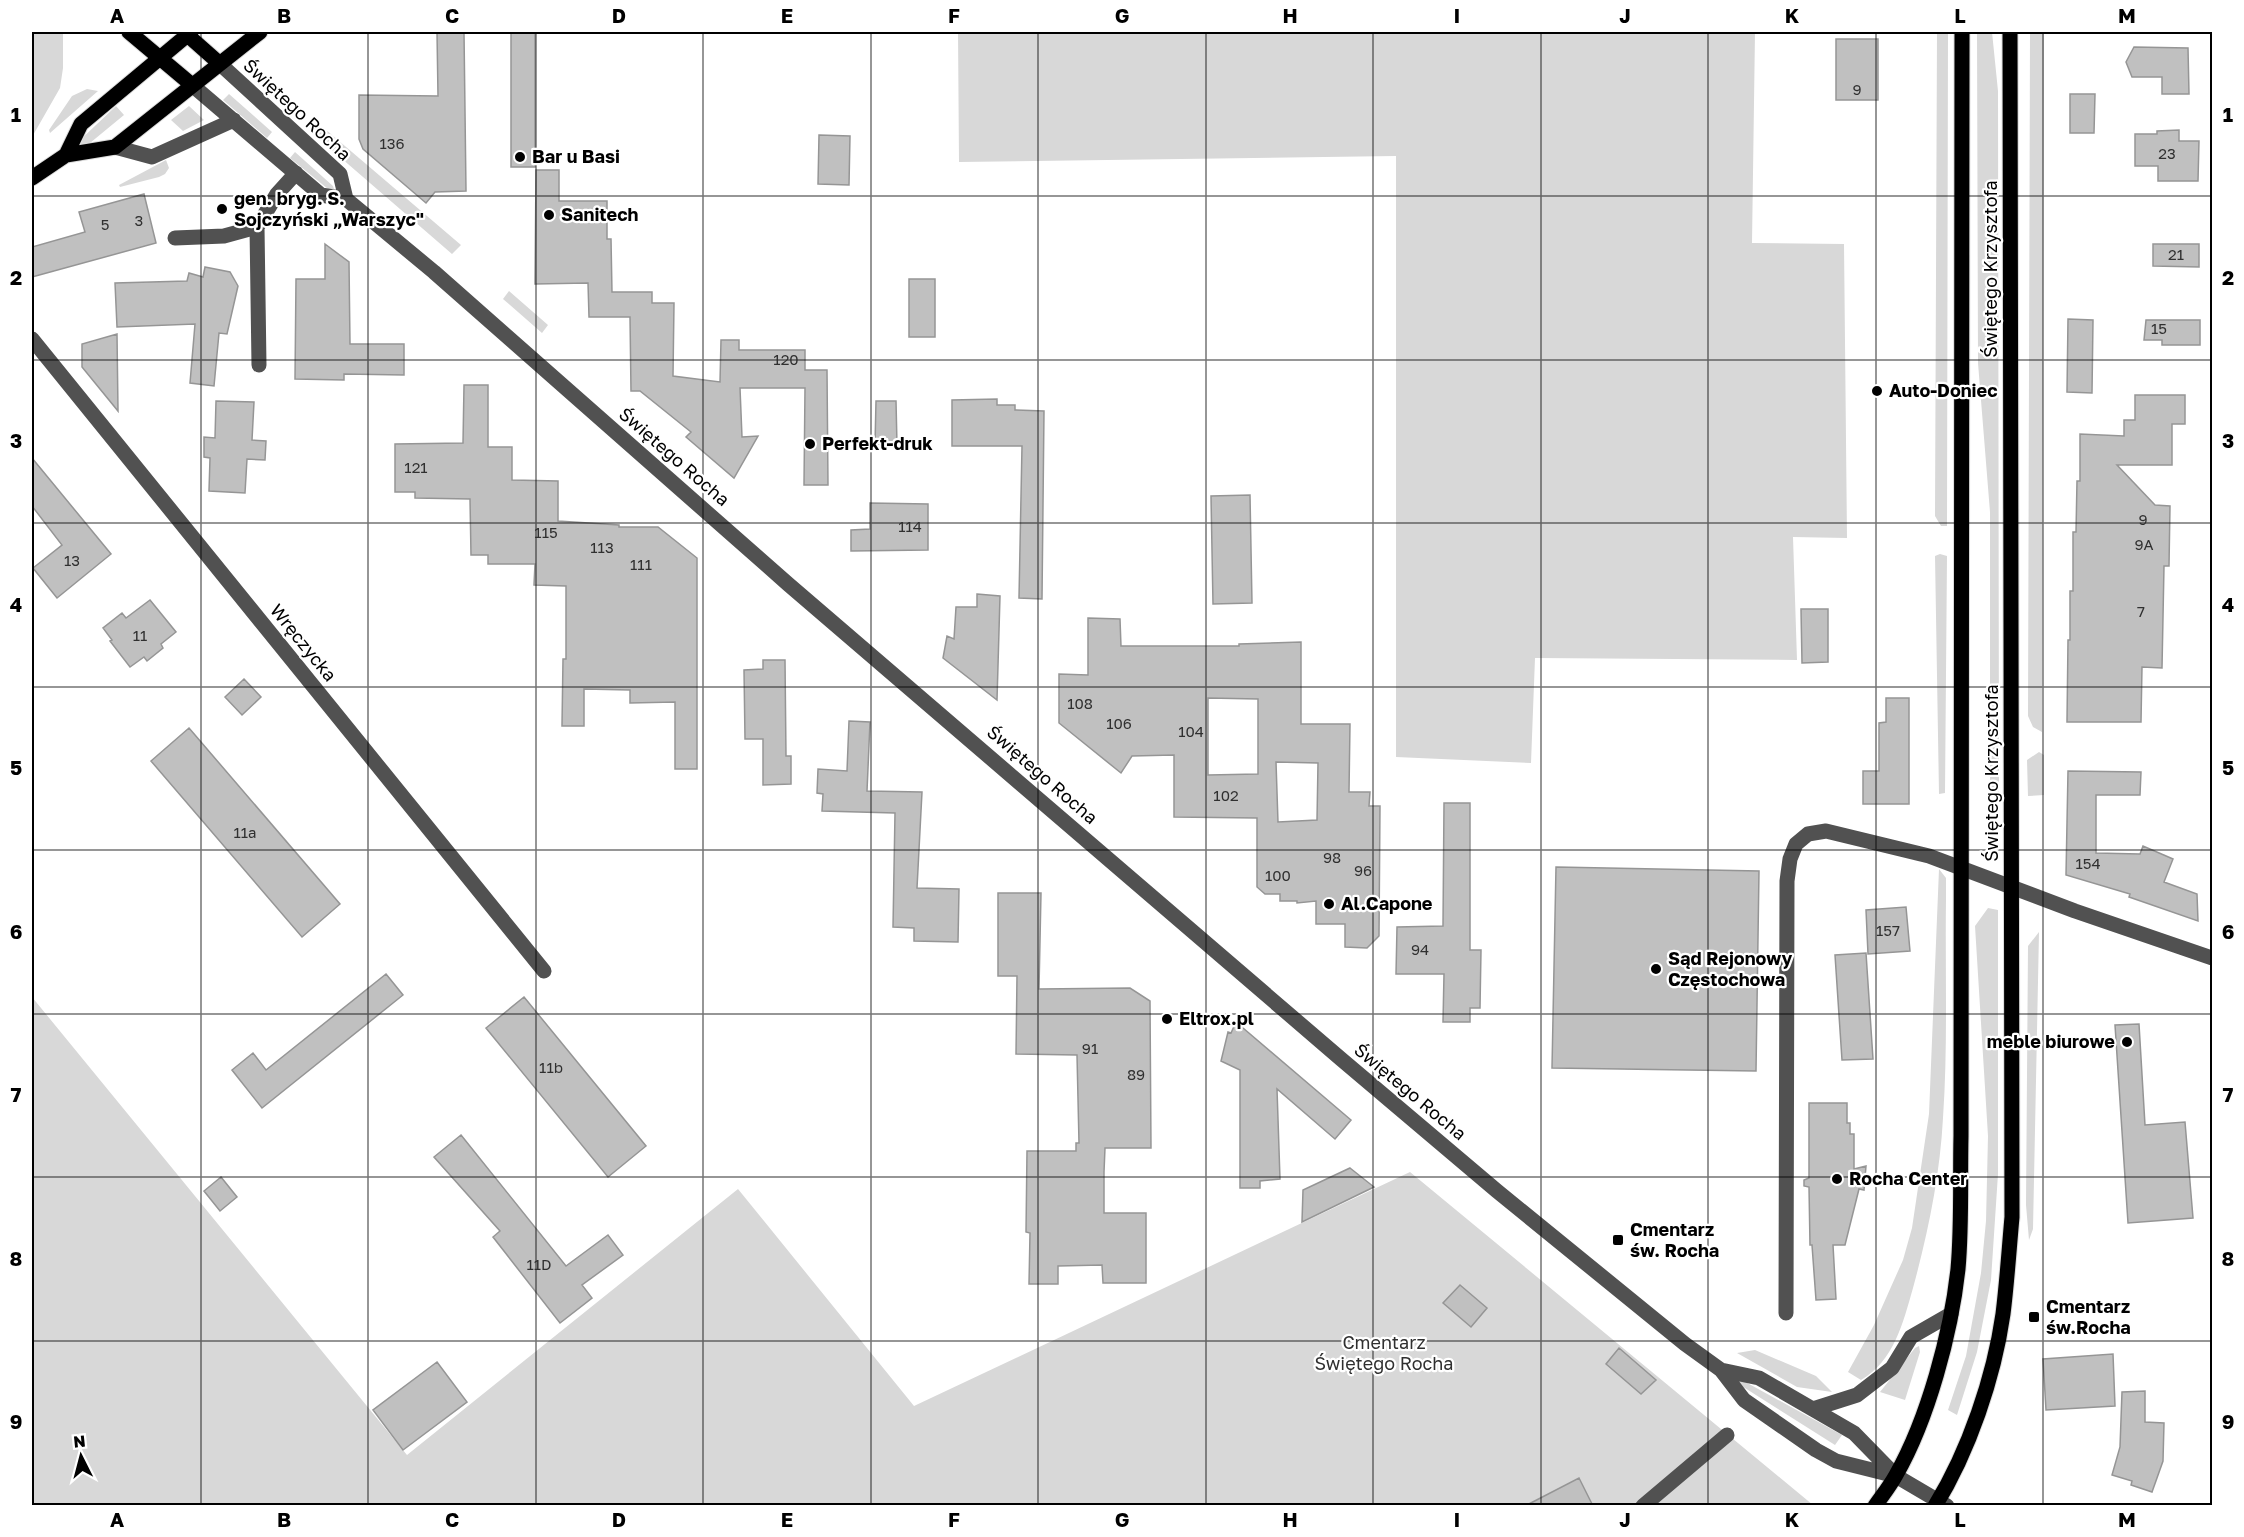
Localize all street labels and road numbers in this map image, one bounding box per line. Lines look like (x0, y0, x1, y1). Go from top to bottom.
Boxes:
street label: Świętego Rocha (239, 54, 356, 165)
street label: Świętego Krzysztofa (1979, 180, 2001, 358)
street label: Świętego Rocha (615, 402, 734, 510)
street label: Wręczycka (266, 599, 342, 685)
street label: Świętego Krzysztofa (1980, 684, 2002, 862)
street label: Świętego Rocha (983, 720, 1102, 828)
street label: Świętego Rocha (1350, 1038, 1471, 1144)

